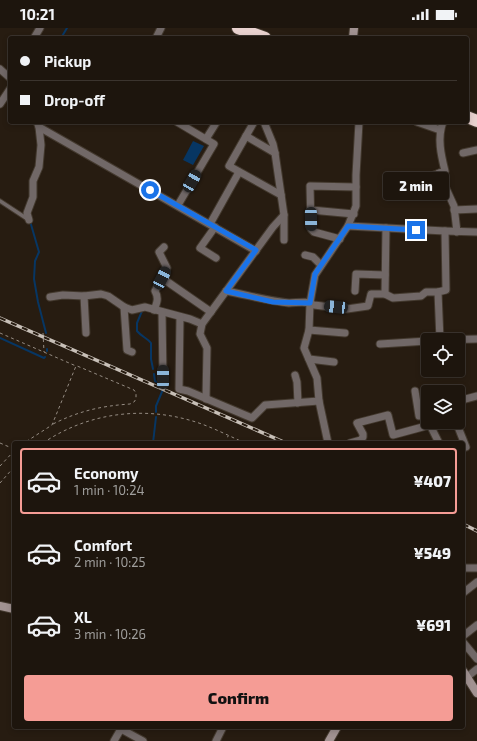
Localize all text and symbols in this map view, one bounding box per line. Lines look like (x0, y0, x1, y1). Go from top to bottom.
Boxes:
text: 10:21 (20, 5, 55, 23)
text: Pickup (44, 52, 91, 70)
text: Drop-off (44, 91, 105, 109)
car (181, 168, 203, 194)
callout: 2 min (383, 172, 449, 200)
text: 2 min (399, 178, 433, 194)
route start (141, 181, 159, 199)
car (305, 207, 317, 231)
route end (407, 221, 425, 239)
car (151, 265, 173, 291)
car (323, 300, 349, 314)
map controls (421, 333, 465, 429)
button: locate (421, 333, 465, 377)
car (157, 365, 169, 389)
button: layers (421, 385, 465, 429)
icon: car (26, 463, 62, 499)
text: Economy (74, 464, 139, 482)
text: ¥407 (413, 472, 451, 490)
text: 1 min · 10:24 (74, 482, 145, 498)
icon: car (26, 535, 62, 571)
text: Comfort (74, 536, 132, 554)
text: ¥549 (414, 544, 451, 562)
text: 2 min · 10:25 (74, 554, 146, 570)
icon: car (26, 607, 62, 643)
text: XL (74, 608, 92, 626)
text: ¥691 (416, 616, 451, 634)
text: 3 min · 10:26 (74, 626, 146, 642)
button: Confirm (24, 675, 453, 721)

